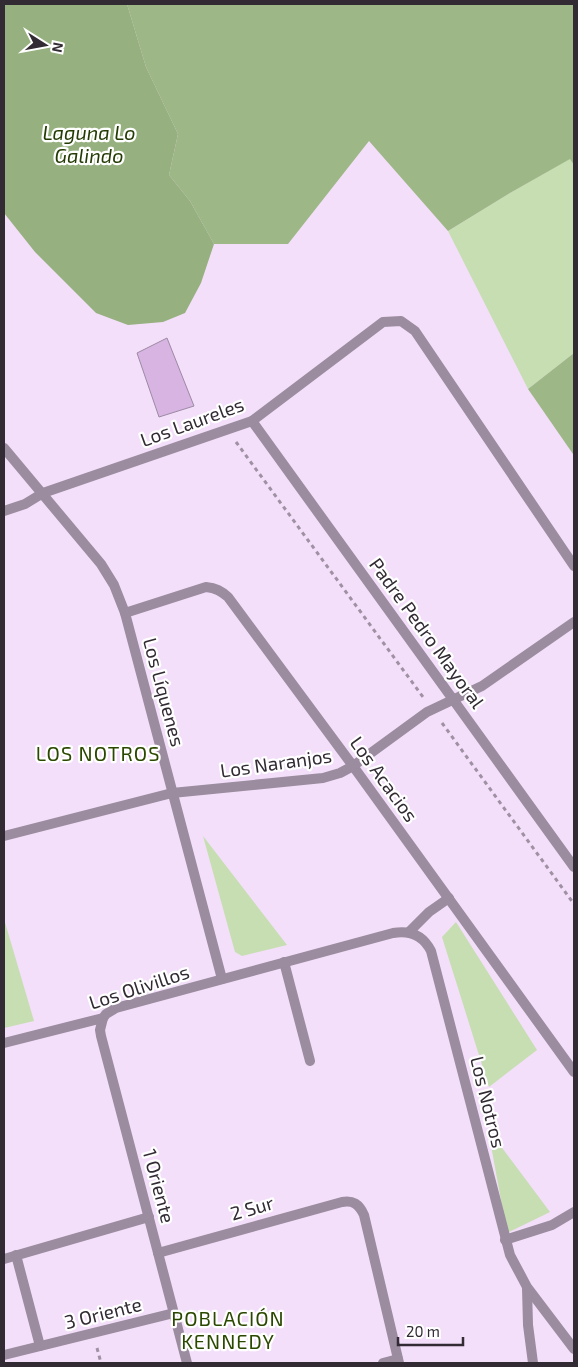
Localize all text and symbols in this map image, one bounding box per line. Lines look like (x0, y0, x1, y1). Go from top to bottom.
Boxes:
north arrow (20, 20, 70, 70)
text: N (49, 41, 68, 54)
water label: Laguna Lo Galindo (42, 120, 136, 167)
street label: Los Laureles (137, 392, 247, 451)
street label: Padre Pedro Mayoral (365, 553, 490, 713)
street label: Los Líquenes (139, 635, 190, 749)
street label: Los Acacios (346, 732, 423, 826)
district label: LOS NOTROS (36, 741, 160, 765)
street label: Los Naranjos (219, 743, 333, 782)
street label: Los Olivillos (86, 960, 192, 1014)
street label: Los Notros (466, 1054, 511, 1150)
street label: 1 Oriente (139, 1146, 180, 1225)
street label: 2 Sur (228, 1190, 277, 1225)
street label: 3 Oriente (62, 1292, 144, 1333)
district label: POBLACIÓN KENNEDY (171, 1306, 285, 1353)
scale bar (398, 1314, 463, 1346)
text: 20 m (406, 1322, 440, 1340)

